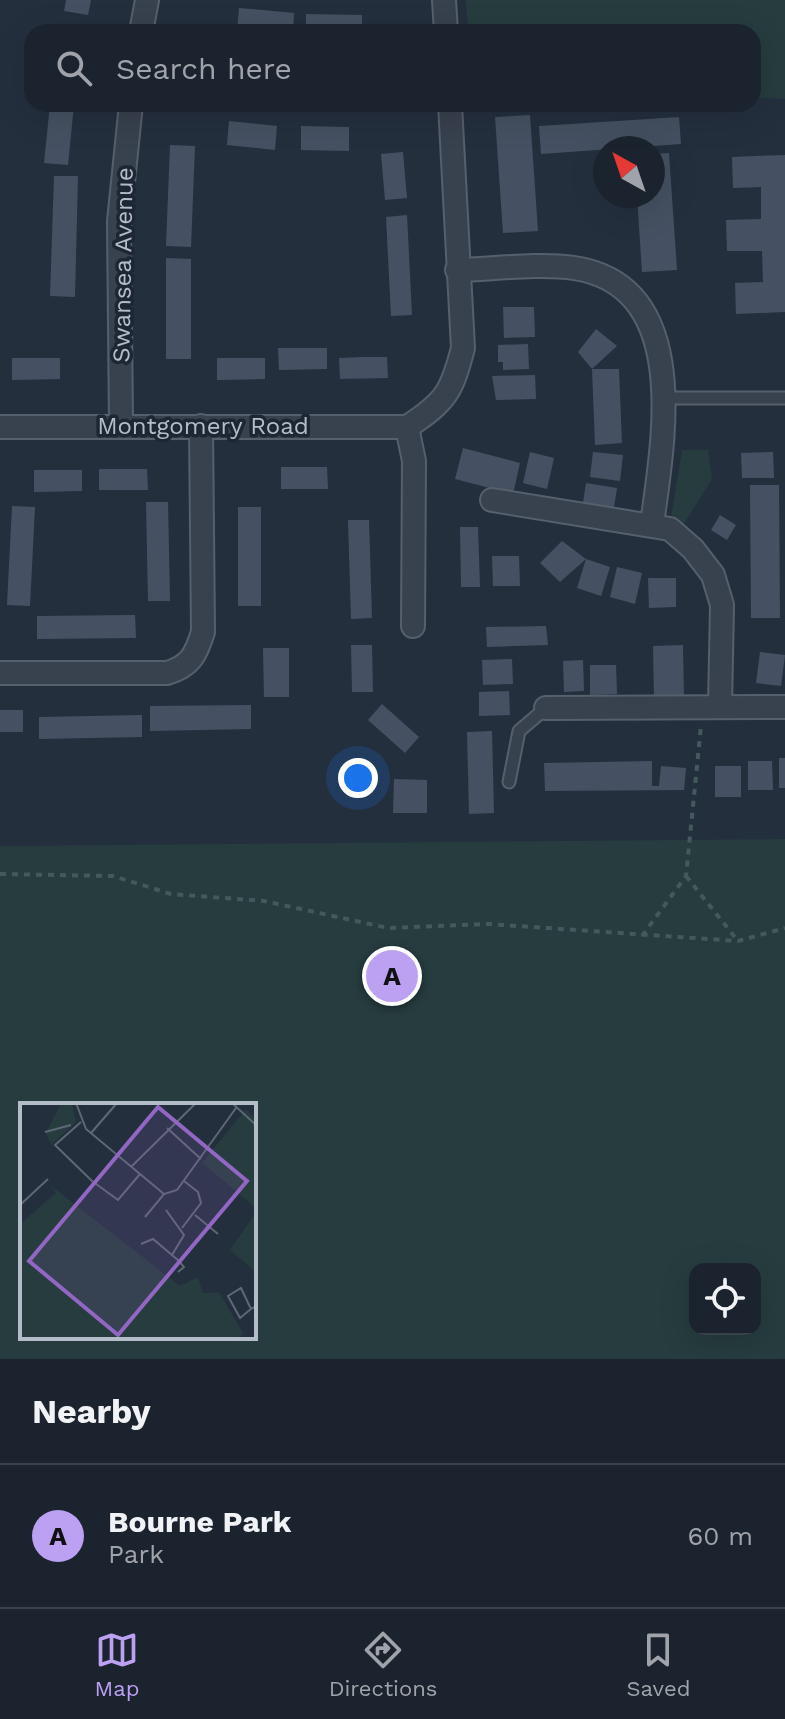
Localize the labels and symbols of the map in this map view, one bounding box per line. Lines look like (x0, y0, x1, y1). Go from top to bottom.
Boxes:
north arrow (593, 136, 665, 208)
street label: Swansea Avenue (107, 167, 139, 363)
street label: Montgomery Road (97, 412, 309, 440)
your location (338, 758, 378, 798)
pin: A (366, 946, 418, 1006)
inset map (20, 1103, 256, 1339)

